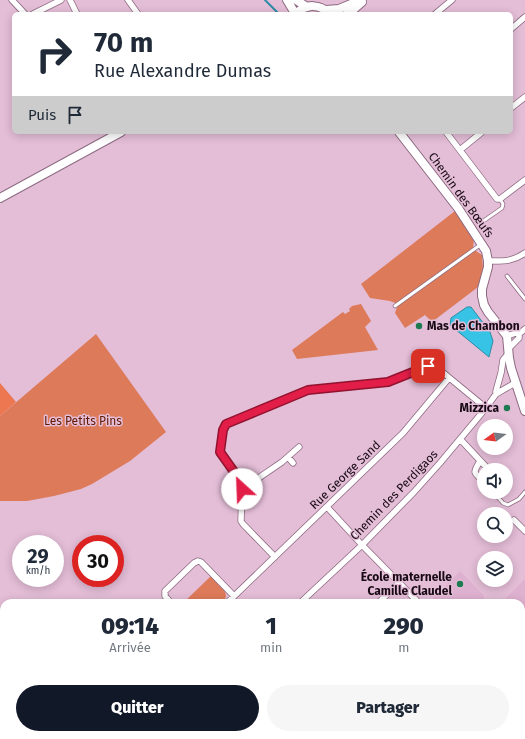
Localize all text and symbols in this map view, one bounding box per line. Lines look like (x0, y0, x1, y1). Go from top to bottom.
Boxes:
text: 70 m (94, 26, 153, 59)
icon: right (28, 28, 80, 80)
text: Rue Alexandre Dumas (94, 60, 271, 82)
icon: arrive (64, 104, 86, 126)
text: Puis (28, 106, 56, 124)
street label: Chemin des Bœufs (426, 150, 497, 240)
place label: Mas de Chambon (427, 319, 520, 333)
marker: Mas de Chambon (414, 321, 424, 331)
pin (411, 349, 445, 383)
icon: arrive (417, 355, 439, 377)
place label: Mizzica (460, 401, 499, 415)
marker: Mizzica (502, 403, 512, 413)
park label: Les Petits Pins (44, 414, 122, 428)
north arrow (477, 419, 513, 455)
map controls (477, 419, 513, 587)
street label: Rue George Sand (307, 438, 383, 512)
street label: Chemin des Perdigaos (347, 447, 441, 543)
button: sound (477, 463, 513, 499)
position arrow (221, 468, 263, 510)
button: search (477, 507, 513, 543)
speed limit sign: 30 (72, 535, 124, 587)
text: 29 (27, 544, 49, 568)
button: layers (477, 551, 513, 587)
text: km/h (26, 565, 50, 577)
place label: École maternelle Camille Claudel (361, 568, 452, 598)
marker: École maternelle Camille Claudel (455, 579, 465, 589)
text: 09:14 (101, 612, 159, 640)
text: 1 (266, 612, 277, 640)
text: 290 (384, 612, 424, 640)
text: Arrivée (109, 640, 151, 655)
text: min (260, 640, 283, 655)
text: m (398, 640, 409, 655)
button: Quitter (16, 685, 259, 731)
button: Partager (267, 685, 509, 731)

